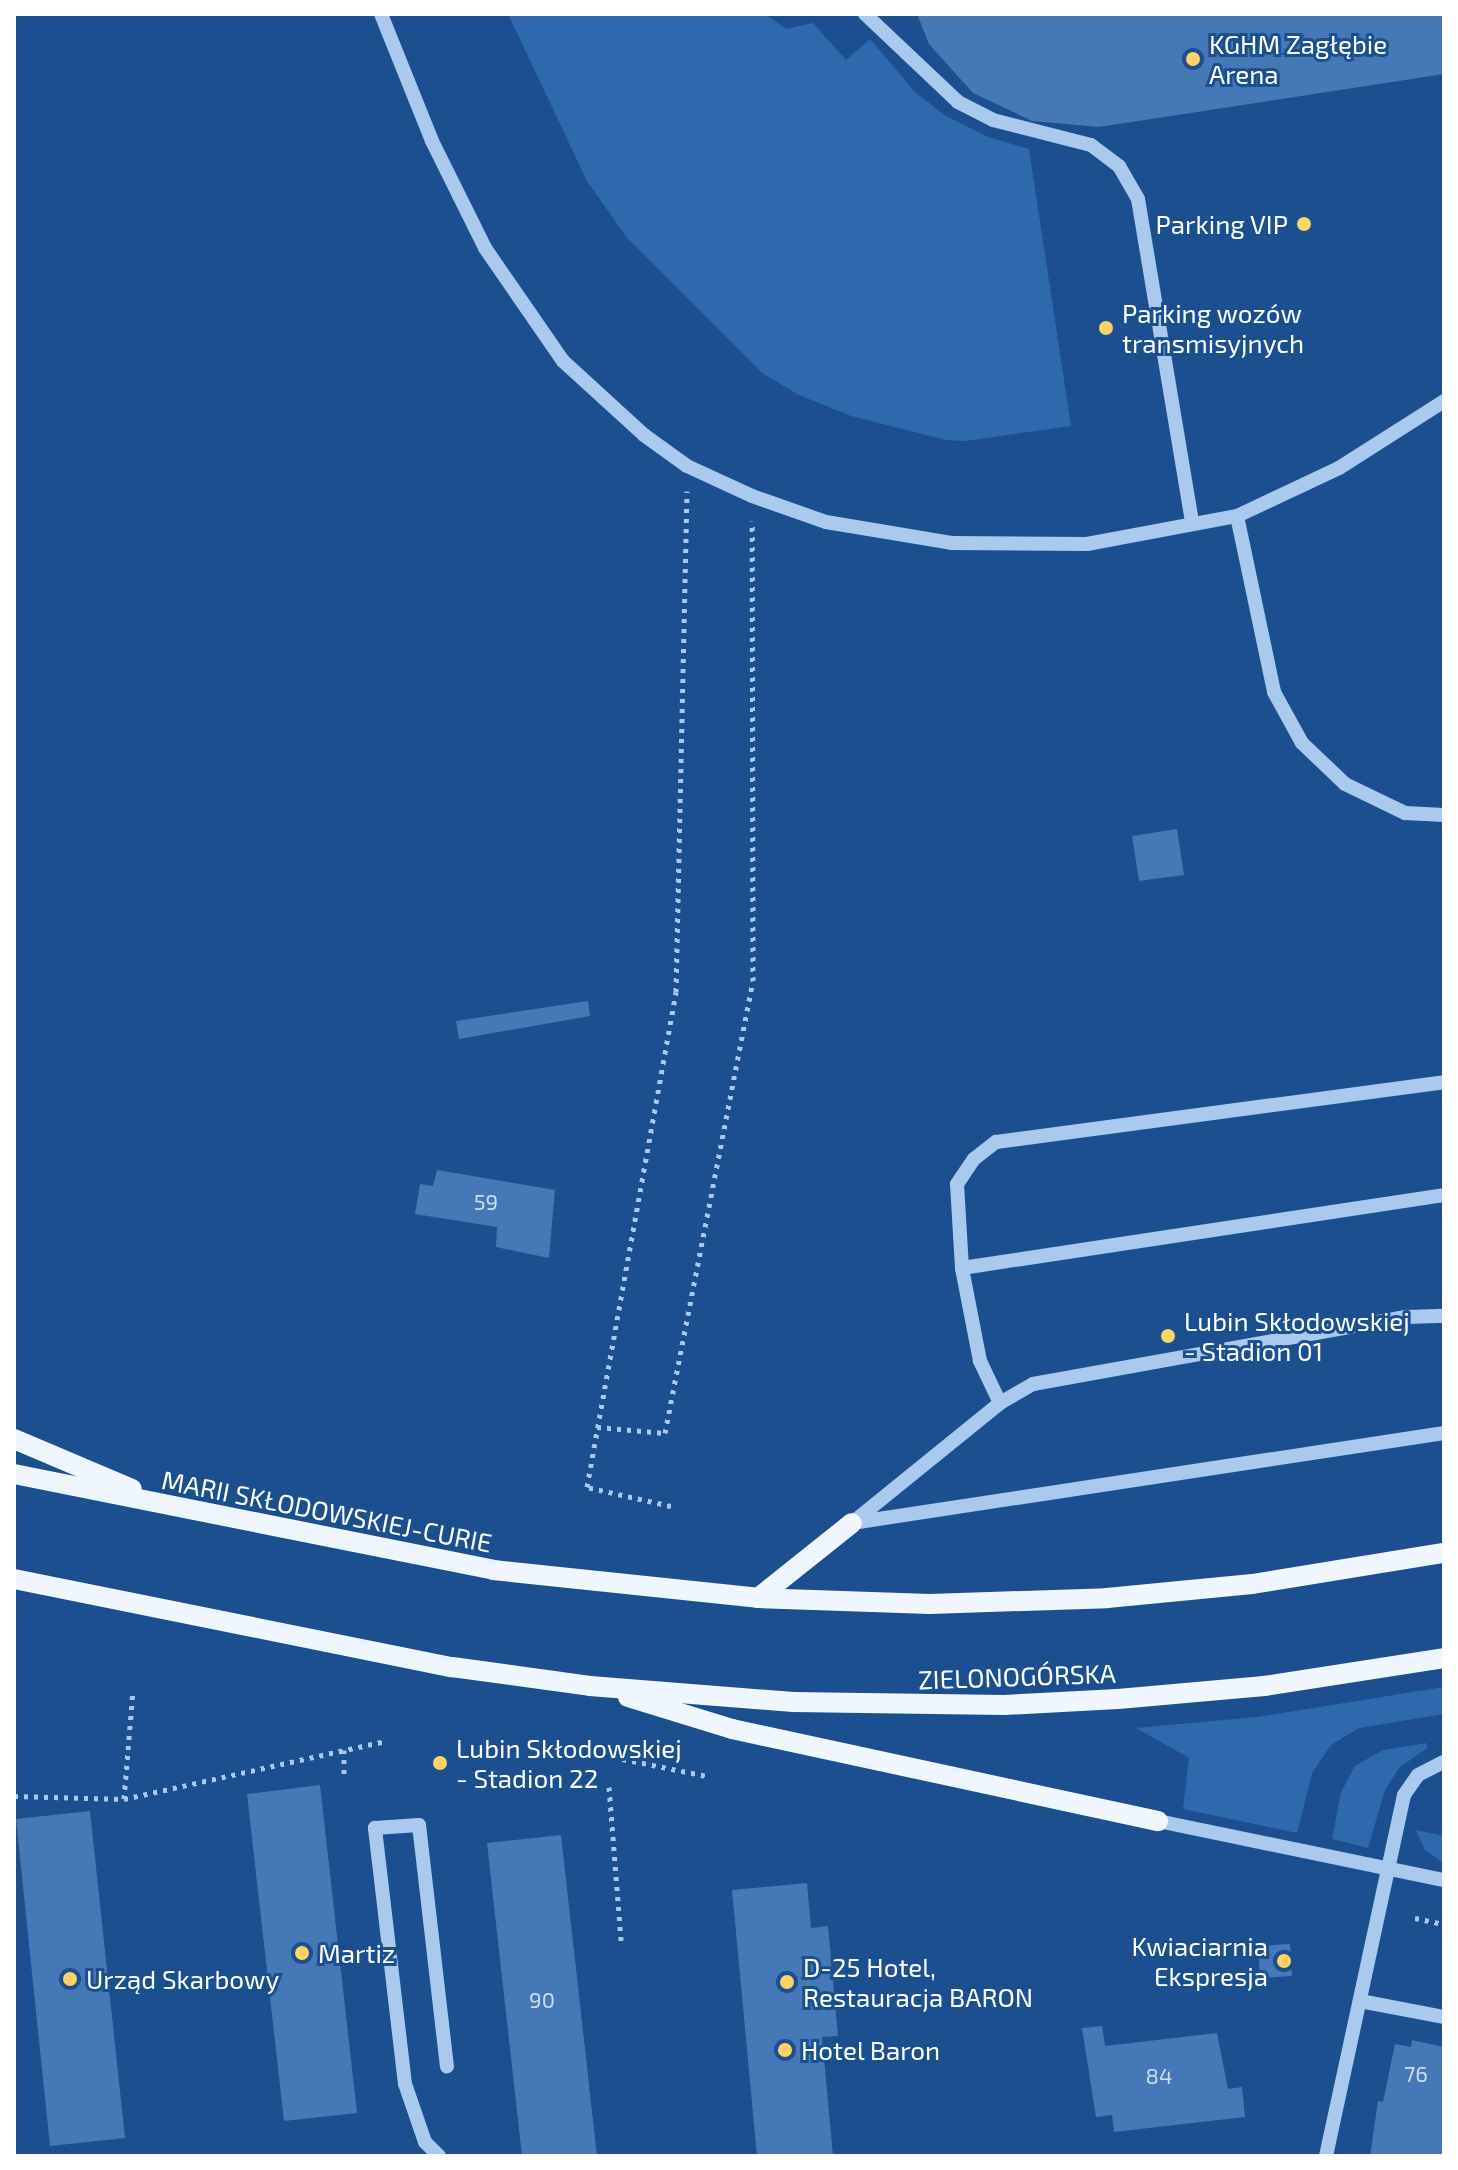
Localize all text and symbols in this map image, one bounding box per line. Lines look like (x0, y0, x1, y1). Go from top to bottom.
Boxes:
place label: KGHM Zagłębie Arena (1209, 28, 1387, 90)
marker: KGHM Zagłębie Arena (1184, 50, 1202, 68)
place label: Parking VIP (1155, 208, 1288, 240)
marker: Parking VIP (1295, 215, 1313, 233)
place label: Parking wozów transmisyjnych (1122, 297, 1304, 358)
marker: Parking wozów transmisyjnych (1097, 319, 1115, 337)
house number: 59 (474, 1189, 498, 1215)
place label: Lubin Skłodowskiej - Stadion 01 (1184, 1305, 1410, 1366)
marker: Lubin Skłodowskiej - Stadion 01 (1159, 1327, 1177, 1345)
street label: MARII SKŁODOWSKIEJ-CURIE (159, 1464, 495, 1558)
street label: ZIELONOGÓRSKA (918, 1657, 1116, 1695)
place label: Lubin Skłodowskiej - Stadion 22 (456, 1732, 682, 1794)
marker: Lubin Skłodowskiej - Stadion 22 (431, 1754, 449, 1772)
place label: Kwiaciarnia Ekspresja (1131, 1930, 1268, 1992)
place label: Martiz (318, 1937, 395, 1969)
marker: Martiz (293, 1944, 311, 1962)
place label: D-25 Hotel, Restauracja BARON (803, 1951, 1033, 2012)
marker: Kwiaciarnia Ekspresja (1275, 1952, 1293, 1970)
place label: Urząd Skarbowy (86, 1963, 279, 1995)
marker: Urząd Skarbowy (61, 1970, 79, 1988)
marker: D-25 Hotel, Restauracja BARON (778, 1973, 796, 1991)
house number: 90 (529, 1987, 555, 2013)
place label: Hotel Baron (801, 2034, 941, 2066)
marker: Hotel Baron (776, 2041, 794, 2059)
house number: 76 (1404, 2061, 1428, 2087)
house number: 84 (1146, 2063, 1172, 2089)

